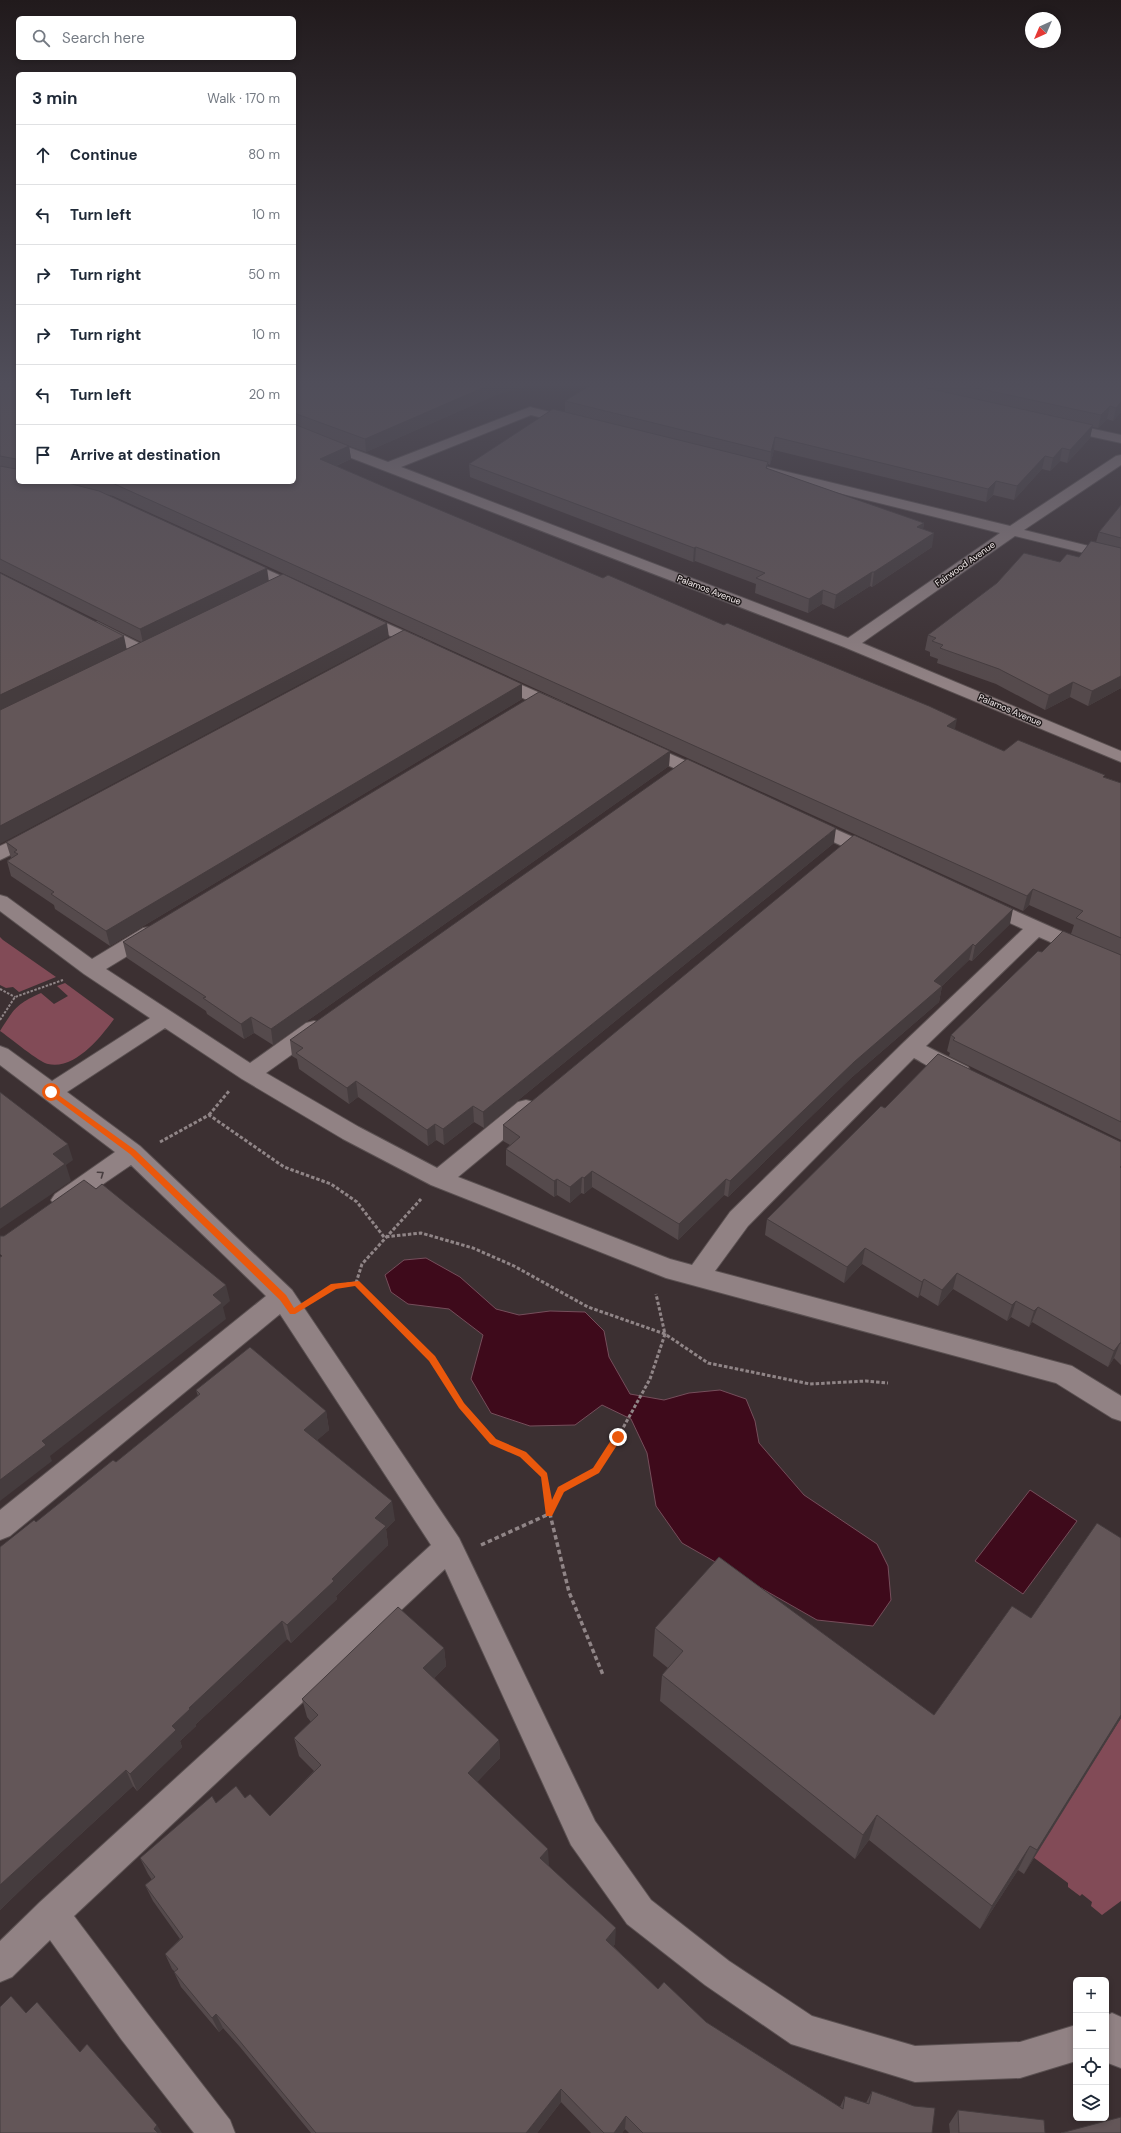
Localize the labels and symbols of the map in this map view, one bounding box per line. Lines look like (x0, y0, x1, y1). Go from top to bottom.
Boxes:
north arrow (1025, 12, 1061, 48)
street label: Fairwood Avenue (933, 539, 997, 589)
street label: Palamos Avenue (675, 572, 743, 608)
street label: Palamos Avenue (977, 691, 1043, 729)
route start (42, 1083, 60, 1101)
one-way arrow (97, 1171, 104, 1179)
route end (609, 1428, 627, 1446)

